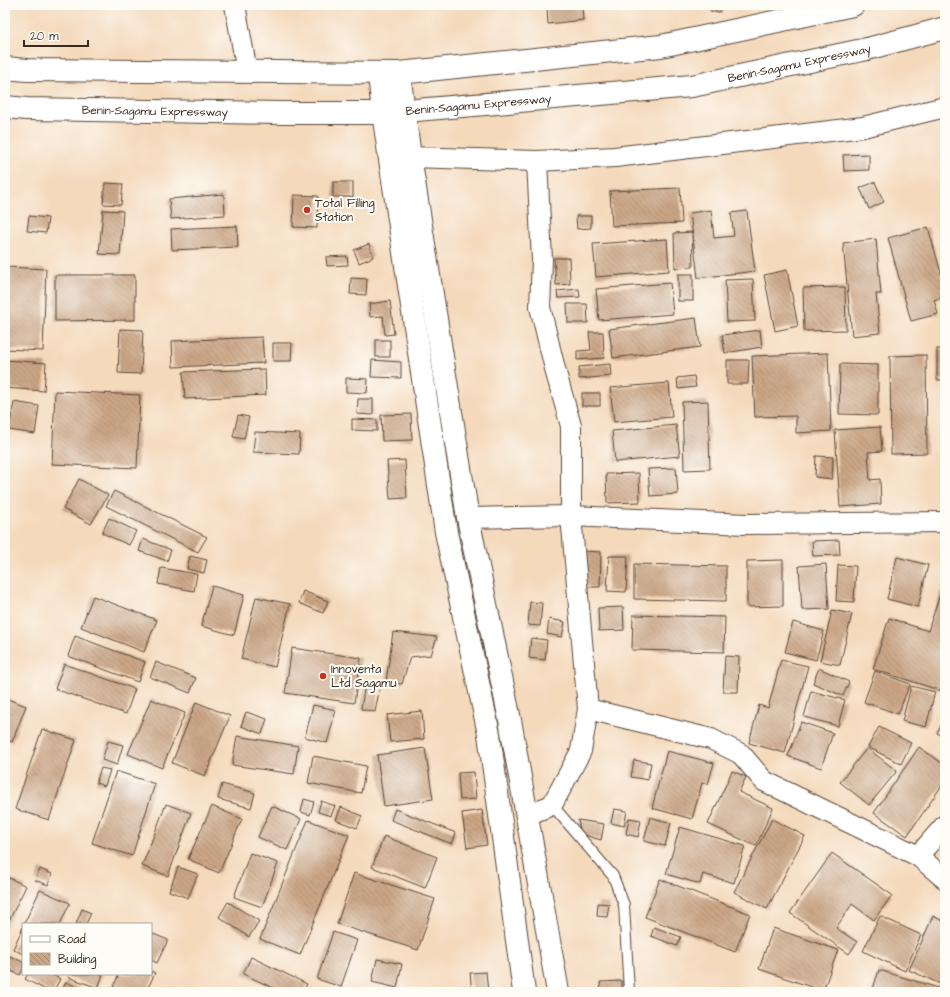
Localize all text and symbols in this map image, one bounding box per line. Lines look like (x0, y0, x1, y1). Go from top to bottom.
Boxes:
scale bar (24, 22, 88, 48)
text: 20 m (30, 28, 59, 45)
street label: Benin-Sagamu Expressway (726, 40, 874, 87)
street label: Benin-Sagamu Expressway (405, 90, 553, 120)
street label: Benin-Sagamu Expressway (82, 102, 228, 122)
place label: Total Filling Station (315, 195, 375, 226)
marker: Total Filling Station (302, 205, 312, 215)
place label: Innoventa Ltd Sagamu (331, 661, 397, 693)
marker: Innoventa Ltd Sagamu (318, 671, 328, 681)
legend (22, 923, 152, 975)
text: Road (58, 931, 86, 948)
text: Building (58, 951, 96, 969)

